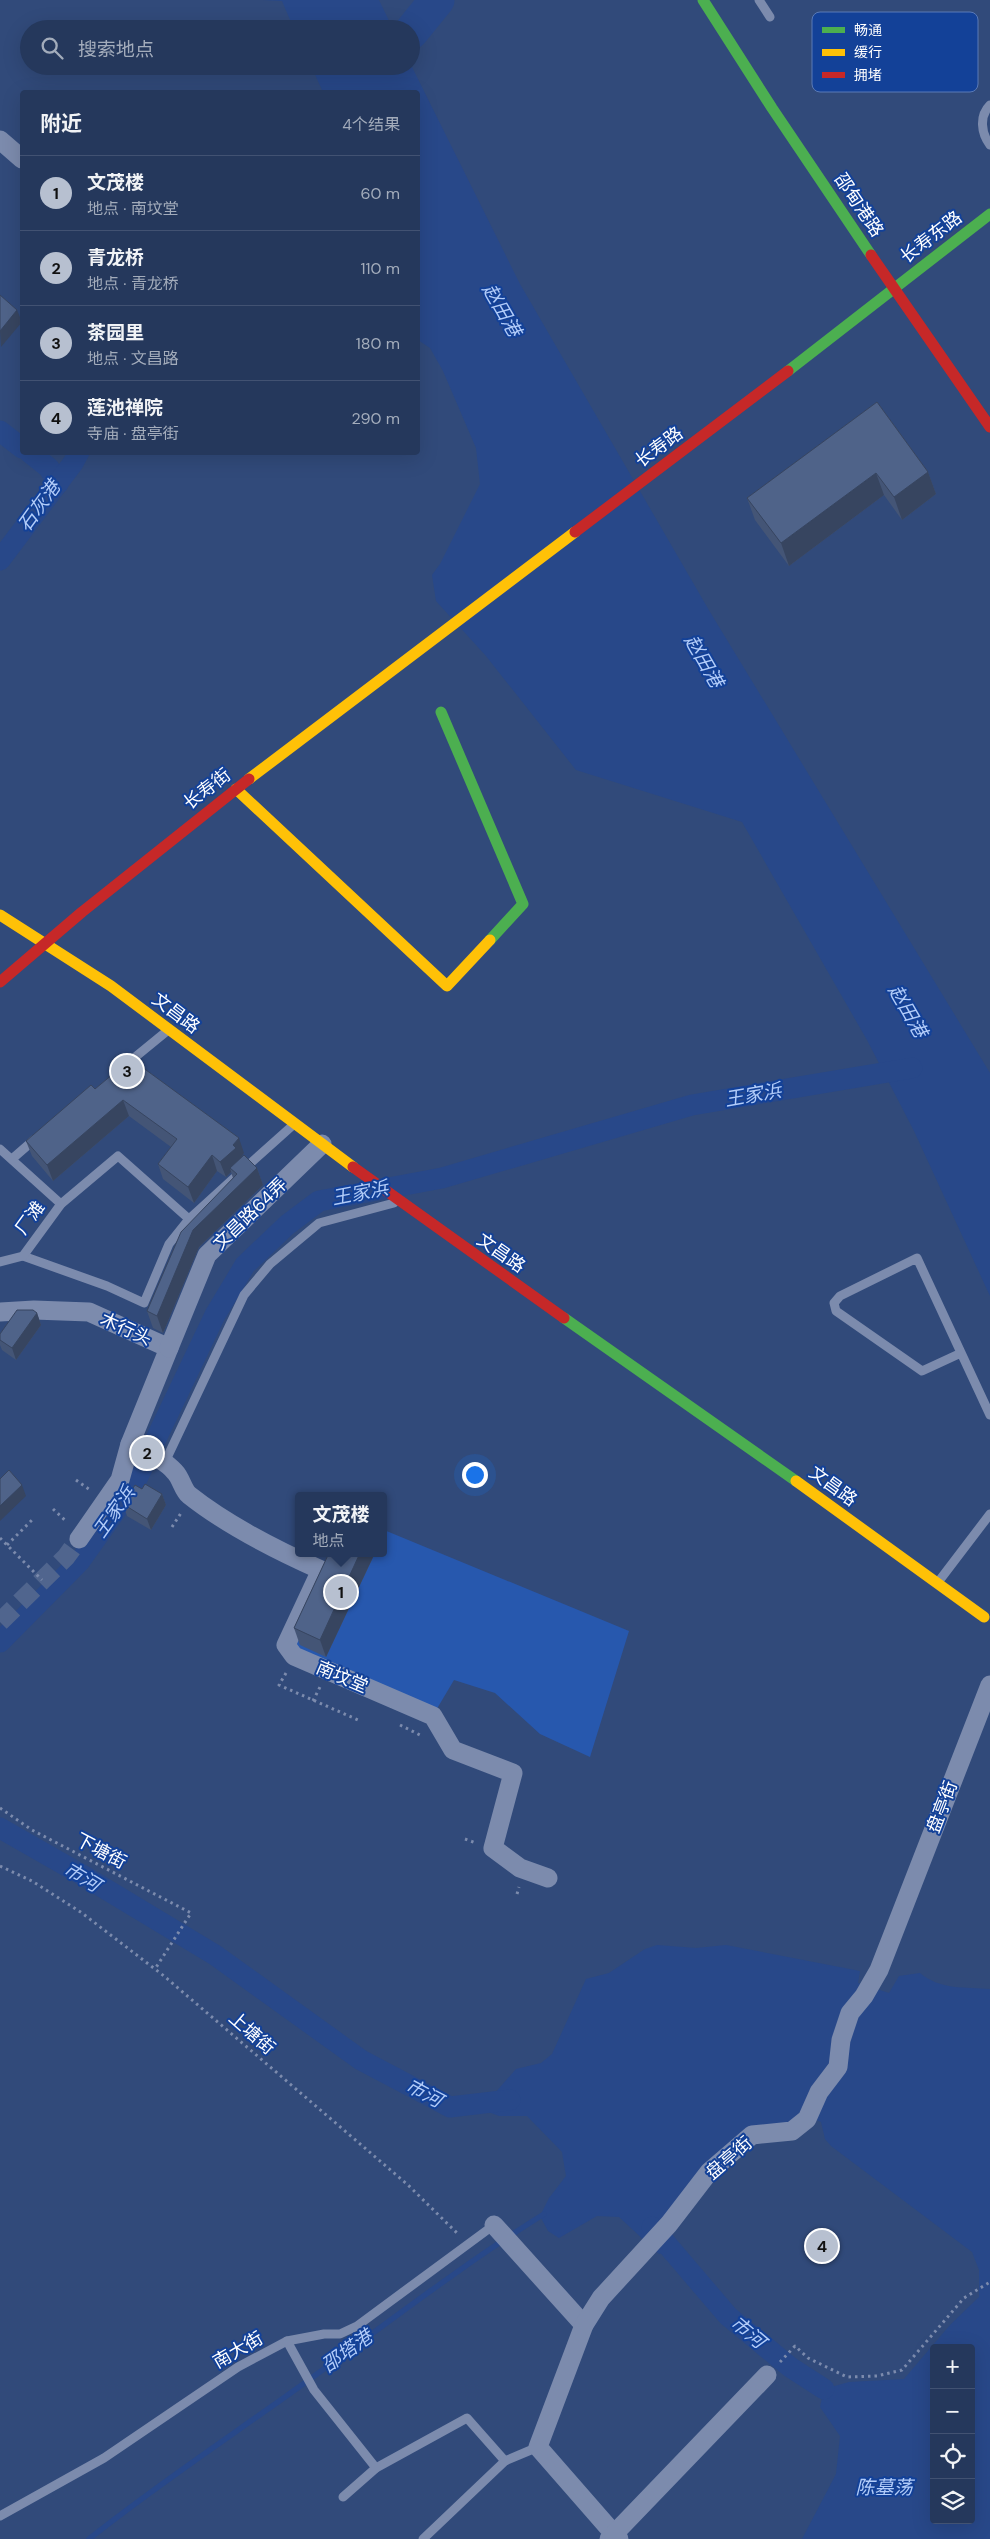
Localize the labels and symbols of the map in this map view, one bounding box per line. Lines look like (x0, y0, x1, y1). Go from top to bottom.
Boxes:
legend (812, 12, 978, 92)
text: 畅通 (854, 21, 882, 39)
text: 缓行 (854, 43, 882, 61)
text: 拥堵 (854, 66, 882, 84)
street label: 邵甸港路 (829, 168, 889, 242)
street label: 长寿东路 (895, 205, 967, 269)
water label: 赵田港 (477, 279, 529, 344)
street label: 长寿路 (630, 421, 688, 473)
water label: 石灰港 (12, 473, 68, 536)
water label: 赵田港 (679, 630, 731, 695)
street label: 长寿街 (178, 763, 236, 815)
water label: 赵田港 (883, 980, 935, 1045)
street label: 文昌路 (147, 987, 205, 1039)
pin: 3 (111, 1052, 143, 1090)
water label: 王家浜 (723, 1077, 785, 1112)
street label: 文昌路64弄 (208, 1173, 292, 1255)
water label: 王家浜 (330, 1175, 392, 1211)
street label: 厂滩 (10, 1196, 50, 1240)
street label: 文昌路 (472, 1228, 530, 1278)
street label: 木行头 (96, 1307, 156, 1351)
pin: 2 (131, 1434, 163, 1472)
street label: 文昌路 (804, 1460, 862, 1512)
your location (462, 1462, 488, 1488)
water label: 王家浜 (87, 1480, 142, 1543)
pin: 1 (325, 1573, 357, 1611)
street label: 南坟堂 (312, 1655, 372, 1699)
street label: 盘亭街 (921, 1777, 963, 1837)
street label: 下塘街 (72, 1828, 130, 1874)
water label: 市河 (59, 1856, 108, 1900)
street label: 上塘街 (224, 2006, 280, 2060)
water label: 市河 (401, 2073, 450, 2115)
street label: 盘亭街 (701, 2131, 757, 2185)
pin: 4 (806, 2227, 838, 2265)
water label: 市河 (725, 2310, 774, 2356)
water label: 邵塔港 (317, 2322, 380, 2378)
street label: 南大街 (209, 2326, 267, 2374)
water label: 陈墓荡 (855, 2475, 915, 2500)

